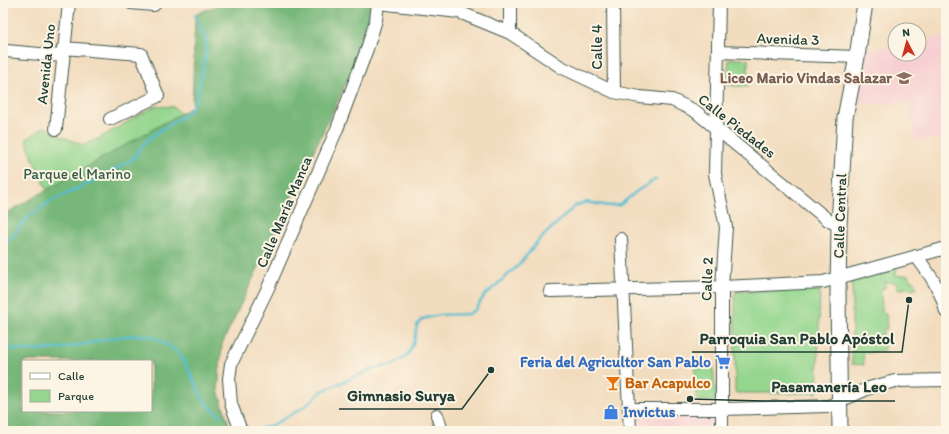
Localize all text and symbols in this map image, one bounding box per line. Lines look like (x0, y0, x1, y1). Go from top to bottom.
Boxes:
north arrow (887, 22, 927, 62)
street label: Avenida Uno (33, 23, 59, 105)
street label: Calle 4 (588, 24, 606, 70)
text: N (902, 26, 910, 39)
street label: Avenida 3 (756, 29, 820, 49)
place label: Liceo Mario Vindas Salazar (720, 69, 892, 87)
school or university icon: Liceo Mario Vindas Salazar (895, 69, 913, 87)
street label: Calle Piedades (695, 90, 780, 162)
street label: Calle María Manca (252, 153, 316, 271)
park label: Parque el Marino (23, 165, 131, 183)
street label: Calle Central (830, 172, 851, 259)
street label: Calle 2 (697, 256, 717, 301)
callout: Parroquia San Pablo Apóstol (692, 324, 902, 352)
text: Parroquia San Pablo Apóstol (700, 329, 895, 349)
place label: Feria del Agricultor San Pablo (520, 353, 711, 372)
supermarket icon: Feria del Agricultor San Pablo (714, 353, 732, 371)
legend (22, 360, 152, 412)
text: Calle (58, 369, 85, 383)
callout: Pasamanería Leo (763, 373, 895, 401)
bar icon: Bar Acapulco (604, 374, 622, 392)
place label: Bar Acapulco (625, 374, 711, 393)
text: Pasamanería Leo (771, 377, 887, 396)
callout: Gimnasio Surya (339, 381, 462, 409)
text: Gimnasio Surya (347, 386, 456, 406)
text: Parque (58, 389, 94, 403)
shop icon: Invictus (602, 403, 620, 421)
place label: Invictus (623, 403, 676, 421)

